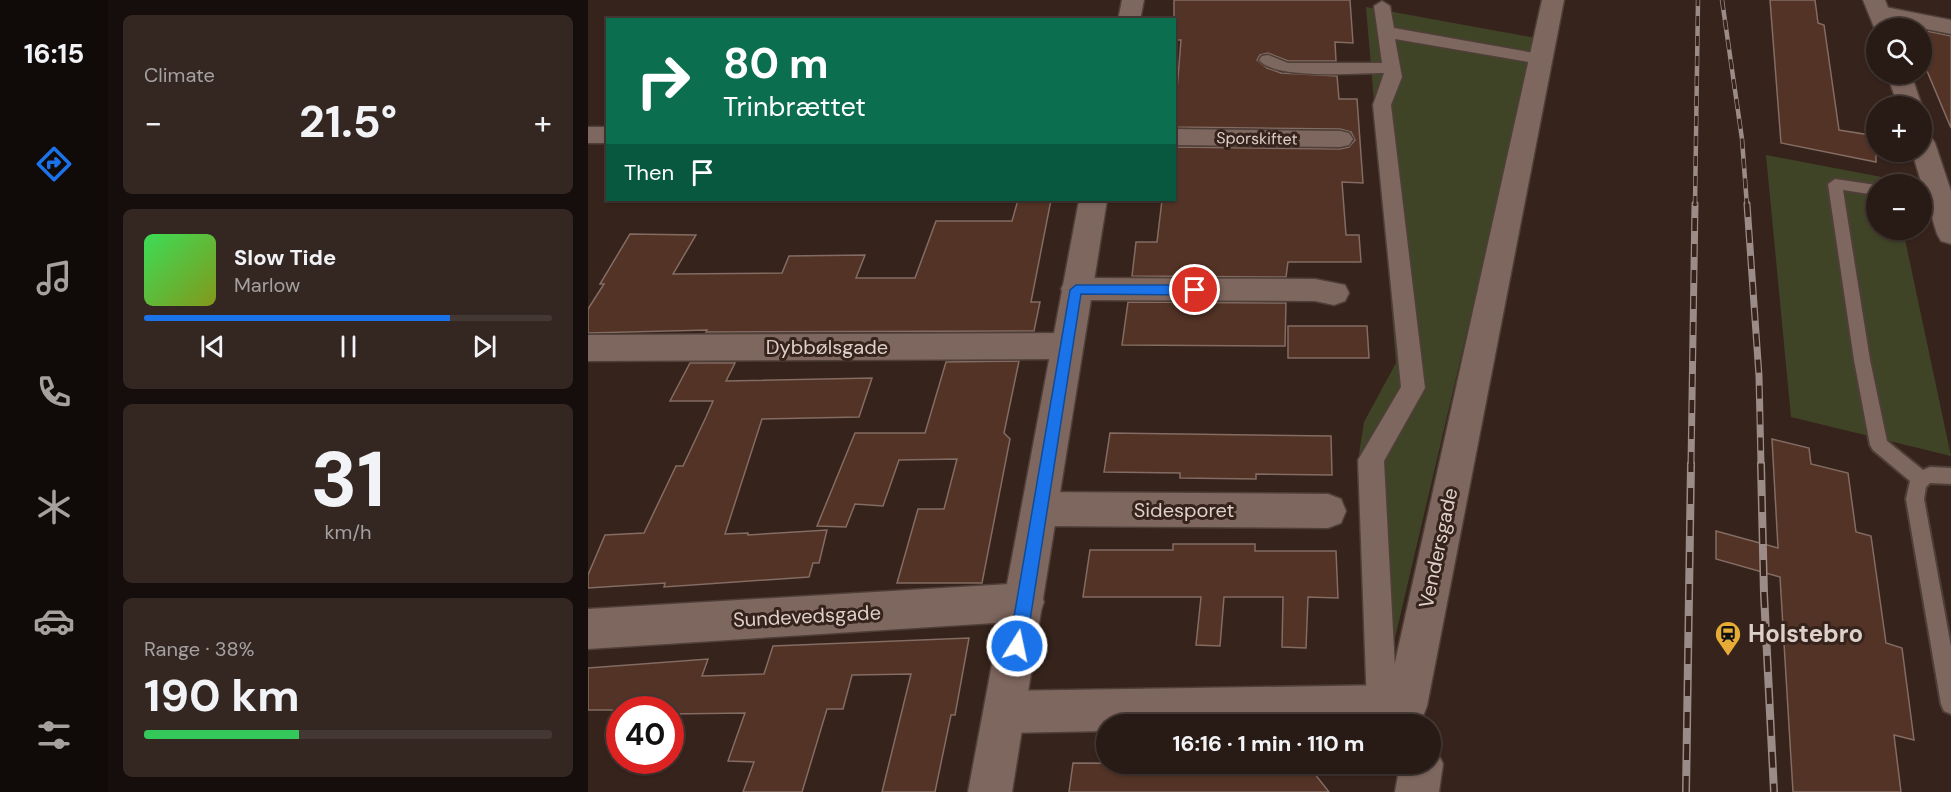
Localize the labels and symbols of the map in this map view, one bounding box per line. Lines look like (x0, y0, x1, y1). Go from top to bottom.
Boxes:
street label: Sporskiftet (1216, 127, 1298, 150)
pin (1169, 264, 1220, 315)
street label: Dybbølsgade (766, 334, 888, 360)
street label: Vendersgade (1413, 486, 1463, 610)
street label: Sidesporet (1134, 497, 1234, 523)
street label: Sundevedsgade (732, 599, 882, 633)
position arrow (985, 614, 1049, 678)
place label: Holstebro (1748, 618, 1863, 649)
station icon: Holstebro (1713, 619, 1743, 657)
speed limit sign: 40 (606, 696, 684, 774)

